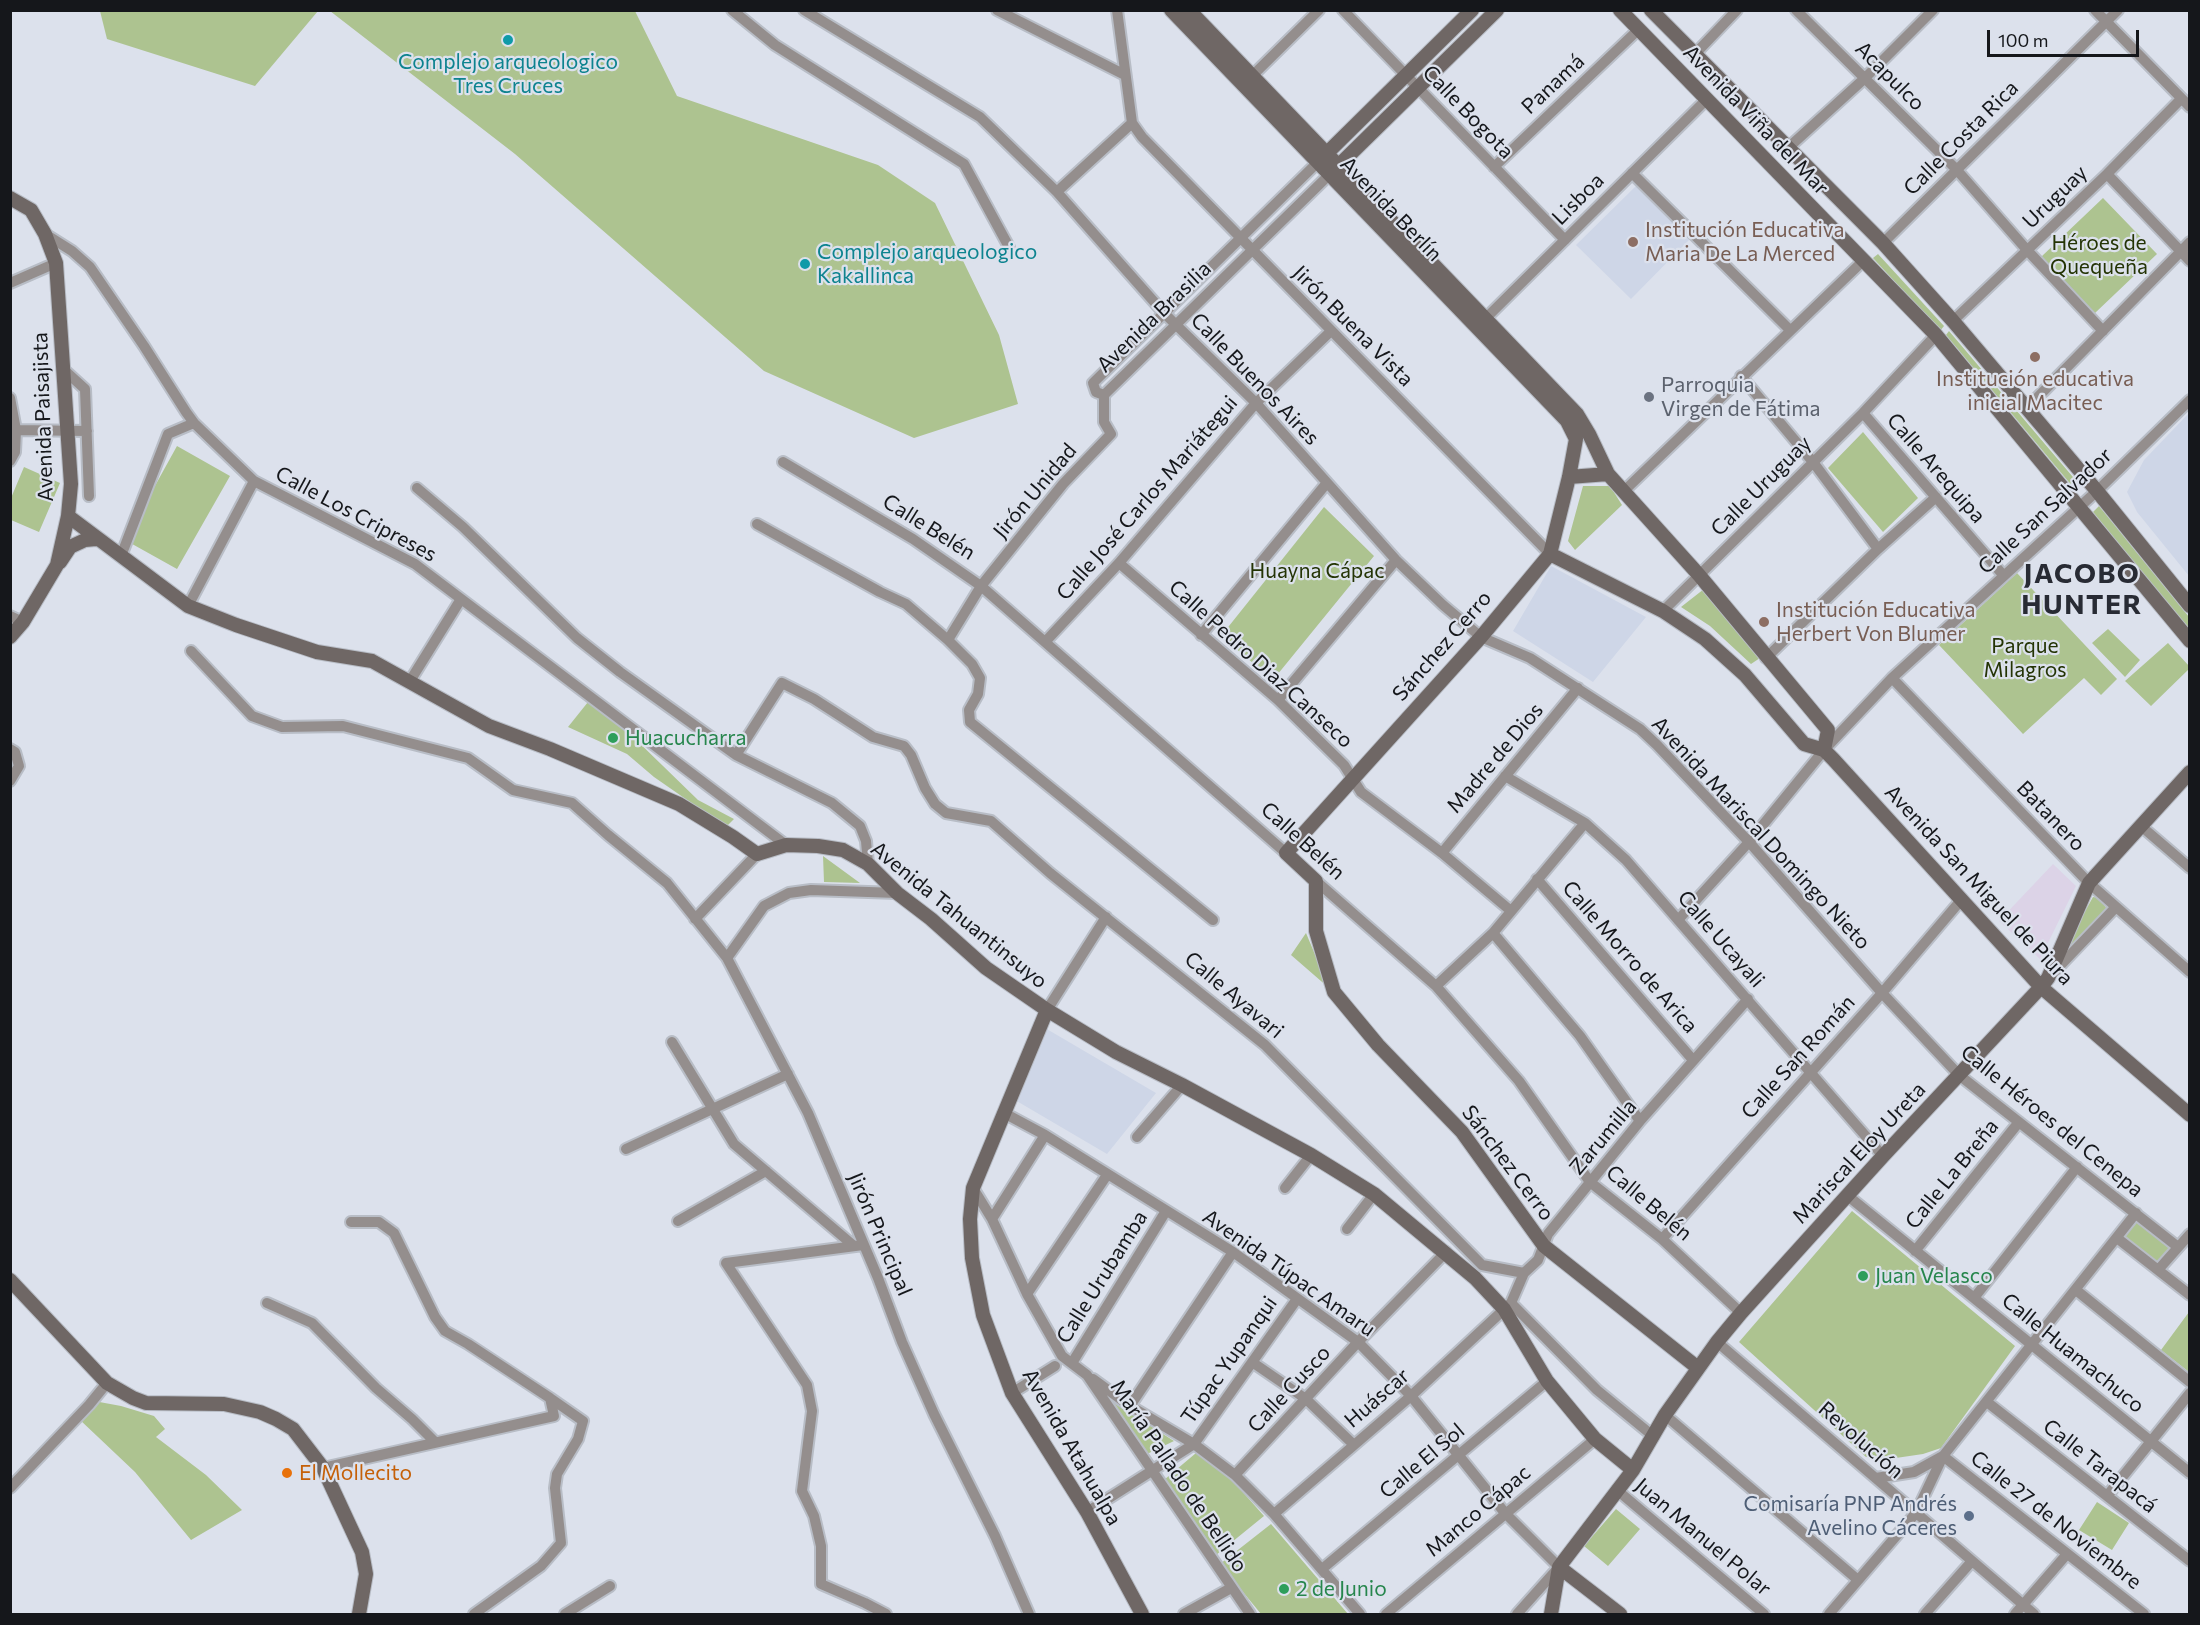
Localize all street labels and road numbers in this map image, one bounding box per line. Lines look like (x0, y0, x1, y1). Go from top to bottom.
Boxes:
street label: Acapulco (1850, 36, 1930, 116)
street label: Avenida Viña del Mar (1678, 40, 1834, 200)
street label: Panamá (1516, 49, 1590, 119)
street label: Calle Bogota (1417, 60, 1519, 164)
street label: Calle Costa Rica (1898, 75, 2024, 201)
street label: Avenida Berlín (1335, 152, 1447, 266)
street label: Uruguay (2017, 160, 2093, 234)
street label: Lisboa (1547, 168, 1609, 230)
street label: Avenida Brasilia (1092, 256, 1216, 378)
street label: Jirón Buena Vista (1287, 260, 1419, 392)
street label: Calle Buenos Aires (1186, 308, 1324, 450)
street label: Avenida Paisajista (27, 332, 59, 502)
street label: Calle José Carlos Mariátegui (1051, 391, 1243, 605)
street label: Calle Arequipa (1881, 408, 1991, 528)
street label: Calle Uruguay (1706, 431, 1816, 541)
street label: Jirón Unidad (988, 438, 1082, 544)
street label: Calle San Salvador (1973, 443, 2117, 579)
street label: Calle Los Cripreses (271, 461, 441, 567)
street label: Calle Belén (878, 489, 980, 565)
street label: Calle Pedro Diaz Canseco (1164, 575, 1358, 753)
street label: Sánchez Cerro (1387, 586, 1497, 706)
street label: Madre de Dios (1442, 698, 1548, 818)
street label: Avenida Mariscal Domingo Nieto (1646, 711, 1876, 955)
street label: Batanero (2011, 776, 2091, 856)
street label: Avenida San Miguel de Piura (1879, 780, 2079, 990)
street label: Calle Belén (1256, 797, 1350, 885)
street label: Avenida Tahuantinsuyo (866, 836, 1052, 994)
street label: Calle Morro de Arica (1557, 876, 1703, 1038)
street label: Calle Ucayali (1672, 885, 1770, 993)
street label: Calle Ayavari (1179, 946, 1289, 1044)
street label: Calle San Román (1736, 990, 1860, 1124)
street label: Calle Héroes del Cenepa (1956, 1040, 2148, 1202)
street label: Mariscal Eloy Ureta (1787, 1077, 1931, 1229)
street label: Zarumilla (1564, 1094, 1642, 1180)
street label: Sánchez Cerro (1457, 1100, 1559, 1226)
street label: Calle La Breña (1900, 1114, 2004, 1234)
street label: Calle Belén (1601, 1160, 1697, 1246)
street label: Jirón Principal (843, 1168, 917, 1300)
street label: Avenida Túpac Amaru (1198, 1204, 1380, 1342)
street label: Calle Urubamba (1051, 1206, 1153, 1348)
street label: Calle Huamachuco (1997, 1288, 2149, 1418)
street label: Túpac Yupanqui (1176, 1291, 1282, 1429)
street label: Calle Cusco (1242, 1340, 1336, 1438)
street label: Huáscar (1339, 1363, 1415, 1433)
street label: Avenida Atahualpa (1017, 1364, 1127, 1530)
street label: María Pallado de Bellido (1105, 1375, 1253, 1577)
street label: Revolución (1813, 1396, 1909, 1484)
street label: Calle Tarapacá (2038, 1414, 2162, 1518)
street label: Calle El Sol (1374, 1418, 1470, 1504)
street label: Calle 27 de Noviembre (1965, 1445, 2147, 1595)
street label: Manco Cápac (1421, 1460, 1535, 1562)
street label: Juan Manuel Polar (1630, 1473, 1776, 1601)

